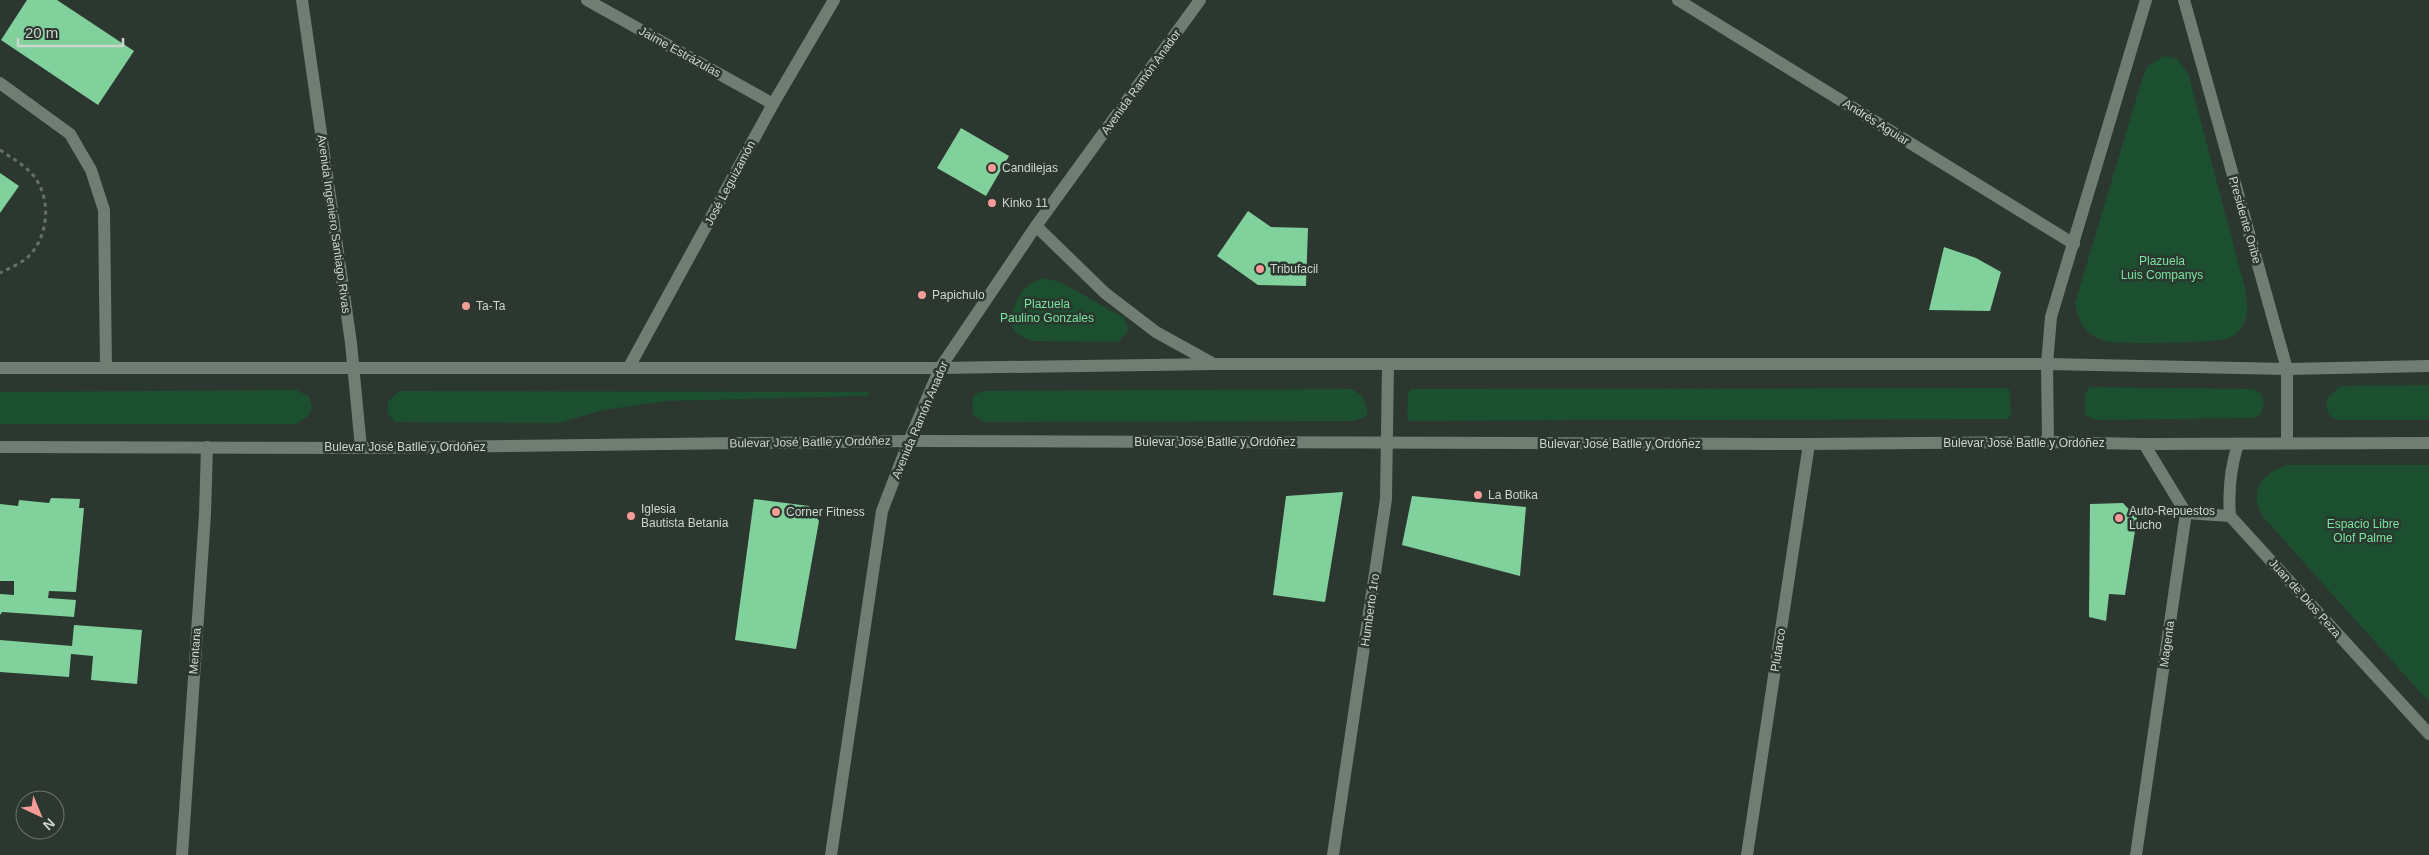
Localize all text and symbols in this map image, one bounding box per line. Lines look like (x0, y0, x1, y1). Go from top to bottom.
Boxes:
scale bar (18, 15, 122, 47)
text: 20 m (25, 24, 58, 41)
street label: Jaime Estrázulas (637, 24, 723, 80)
street label: Avenida Ramón Anador (1098, 27, 1184, 137)
street label: Andrés Aguiar (1840, 96, 1912, 148)
street label: Avenida Ingeniero Santiago Rivas (315, 134, 353, 314)
street label: José Leguizamón (702, 138, 758, 228)
place label: Candilejas (1002, 161, 1058, 175)
marker: Candilejas (986, 162, 998, 174)
street label: Presidente Oribe (2226, 175, 2264, 266)
place label: Kinko 11 (1002, 196, 1048, 210)
marker: Kinko 11 (986, 197, 998, 209)
park label: Plazuela Luis Companys (2121, 254, 2203, 282)
place label: Tribufacil (1270, 262, 1318, 276)
marker: Tribufacil (1254, 263, 1266, 275)
place label: Papichulo (932, 288, 985, 302)
marker: Papichulo (916, 289, 928, 301)
park label: Plazuela Paulino Gonzales (1000, 297, 1094, 325)
place label: Ta-Ta (476, 299, 506, 313)
marker: Ta-Ta (460, 300, 472, 312)
street label: Avenida Ramón Anador (889, 359, 951, 481)
street label: Bulevar José Batlle y Ordóñez (729, 434, 891, 450)
street label: Bulevar José Batlle y Ordóñez (1134, 435, 1296, 449)
street label: Bulevar José Batlle y Ordóñez (1943, 436, 2105, 450)
street label: Bulevar José Batlle y Ordóñez (1539, 437, 1701, 451)
street label: Bulevar José Batlle y Ordóñez (324, 440, 486, 454)
place label: La Botika (1488, 488, 1538, 502)
marker: La Botika (1472, 489, 1484, 501)
place label: Iglesia Bautista Betania (641, 502, 729, 530)
place label: Auto-Repuestos Lucho (2129, 504, 2215, 532)
place label: Corner Fitness (786, 505, 865, 519)
marker: Corner Fitness (770, 506, 782, 518)
marker: Iglesia Bautista Betania (625, 510, 637, 522)
marker: Auto-Repuestos Lucho (2113, 512, 2125, 524)
park label: Espacio Libre Olof Palme (2327, 517, 2400, 545)
street label: Juan de Dios Peza (2266, 556, 2344, 640)
street label: Humberto 1ro (1358, 572, 1382, 647)
street label: Magenta (2157, 620, 2177, 668)
street label: Mentana (186, 627, 204, 675)
street label: Plutarco (1768, 627, 1788, 673)
north arrow (15, 790, 65, 840)
text: N (40, 815, 58, 834)

